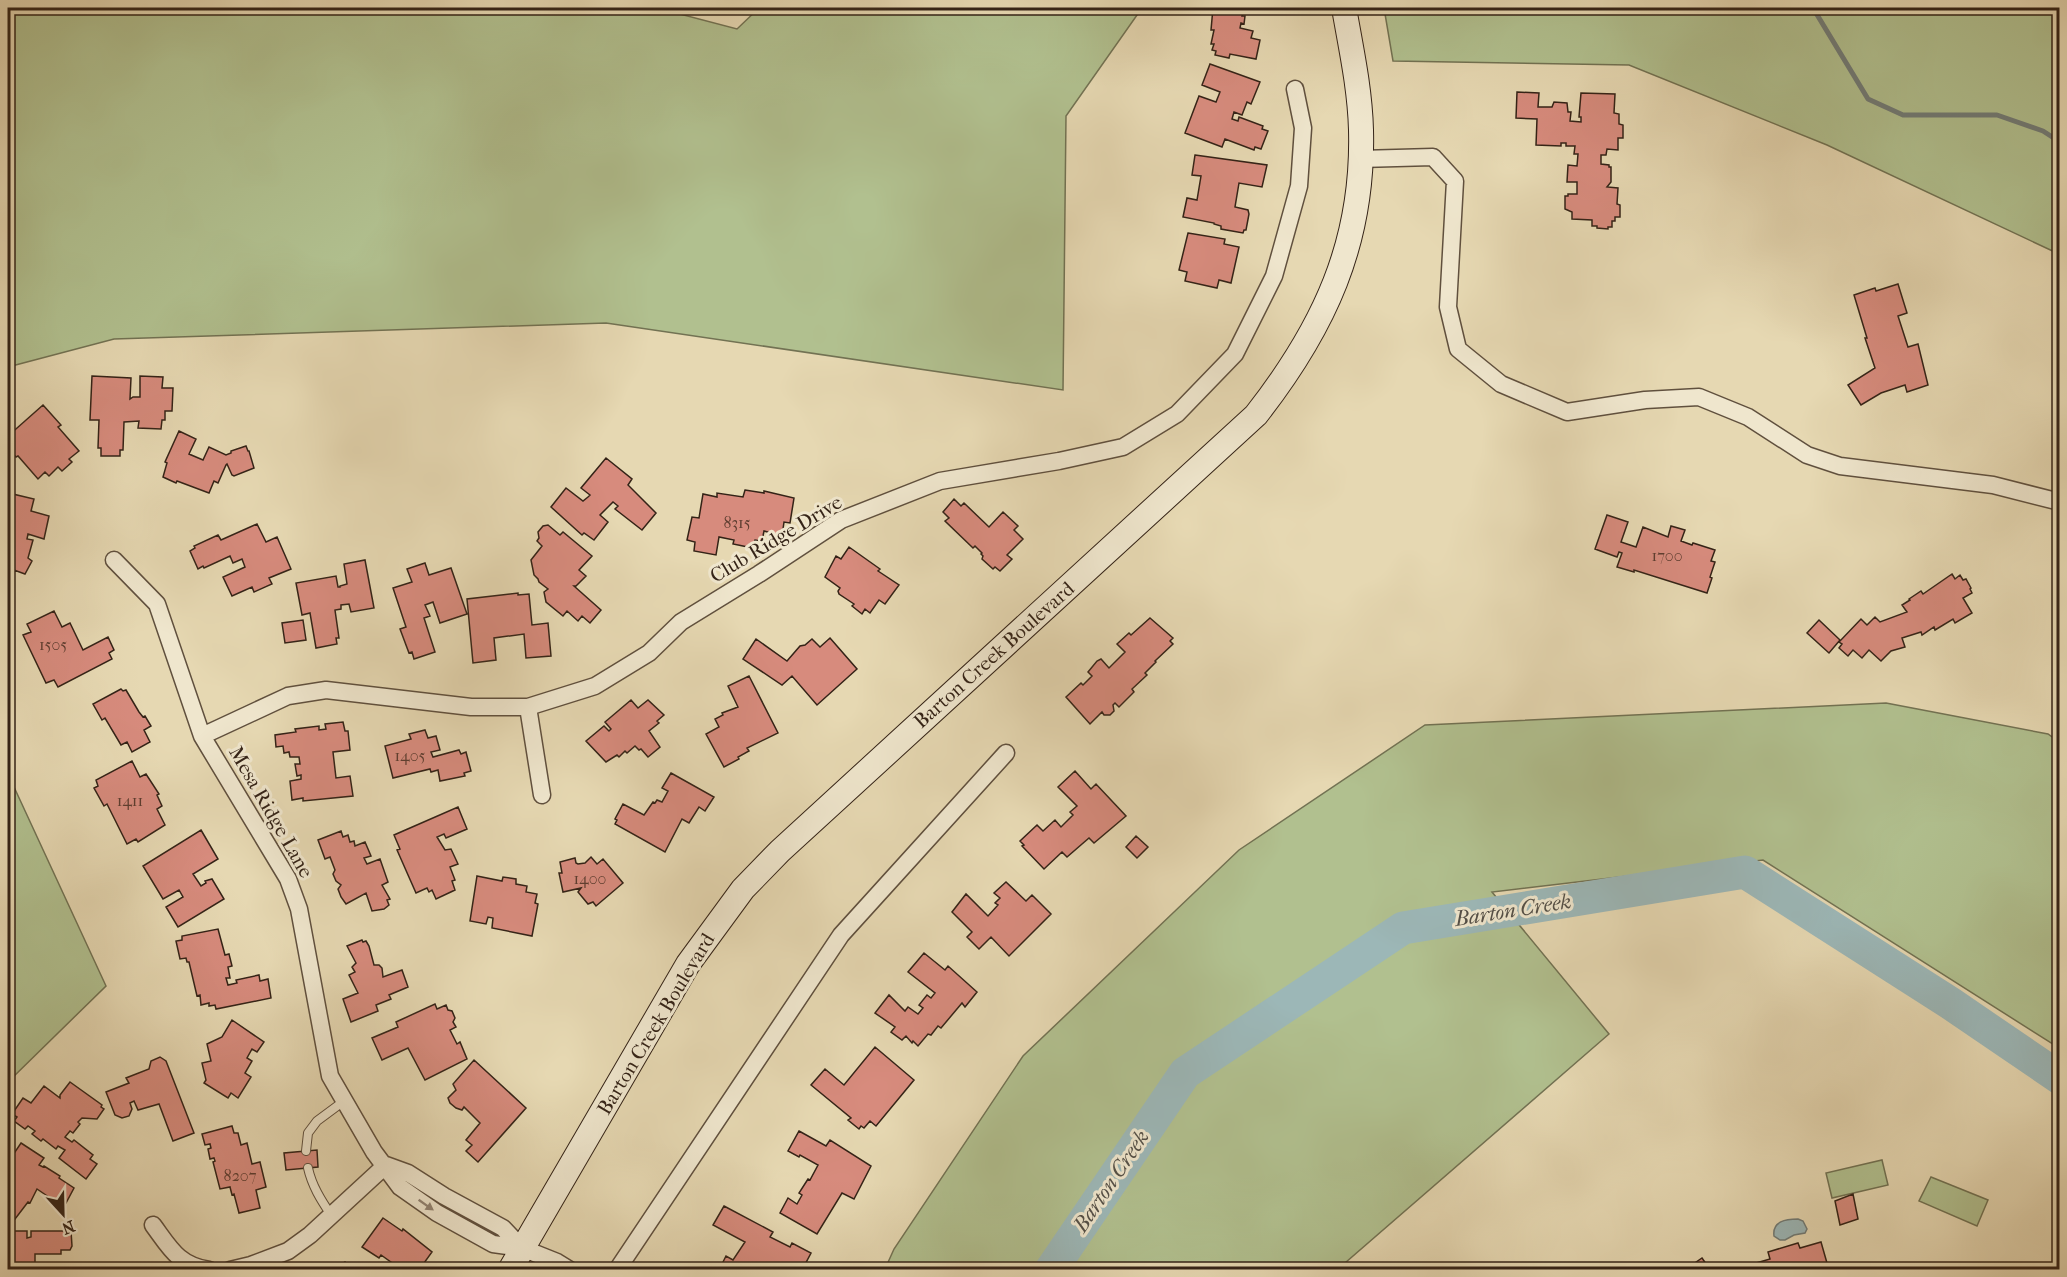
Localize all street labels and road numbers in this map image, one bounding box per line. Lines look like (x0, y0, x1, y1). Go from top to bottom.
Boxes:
street label: Club Ridge Drive (706, 491, 846, 587)
street label: Barton Creek Boulevard (909, 576, 1080, 733)
street label: Mesa Ridge Lane (224, 742, 318, 882)
street label: Barton Creek Boulevard (593, 928, 720, 1119)

